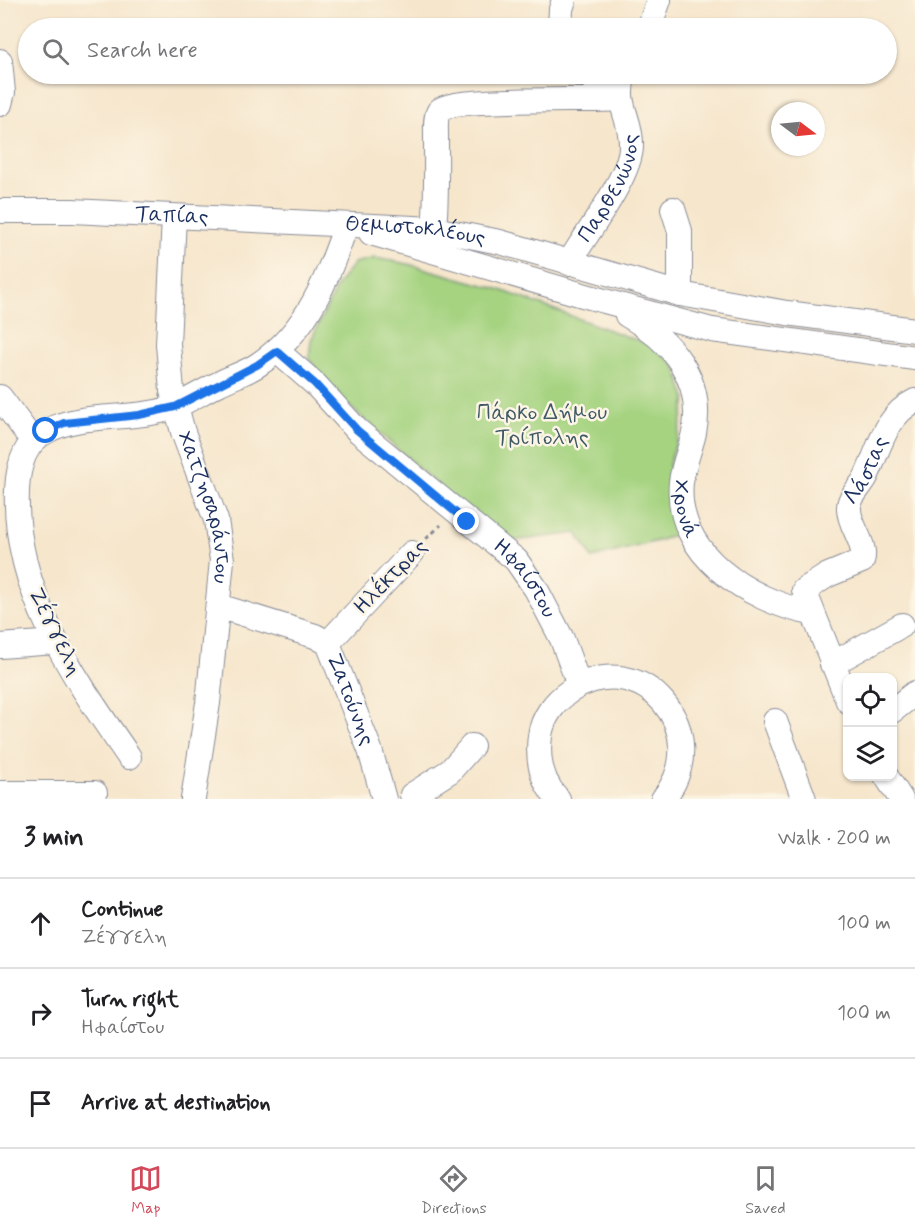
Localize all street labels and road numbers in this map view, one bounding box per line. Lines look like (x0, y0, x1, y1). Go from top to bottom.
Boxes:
street label: Παρθενώνος (572, 133, 645, 248)
street label: Ταπίας (135, 200, 209, 232)
street label: Θεμιστοκλέους (344, 211, 488, 253)
street label: Χατζησαράντου (170, 428, 236, 585)
street label: Λάστας (837, 432, 895, 510)
street label: Χρονά (666, 479, 705, 543)
street label: Ηλέκτρας (347, 533, 434, 621)
street label: Ηφαίστου (487, 533, 563, 623)
street label: Ζέγγελη (22, 583, 89, 681)
street label: Ζατούνης (319, 649, 381, 750)

